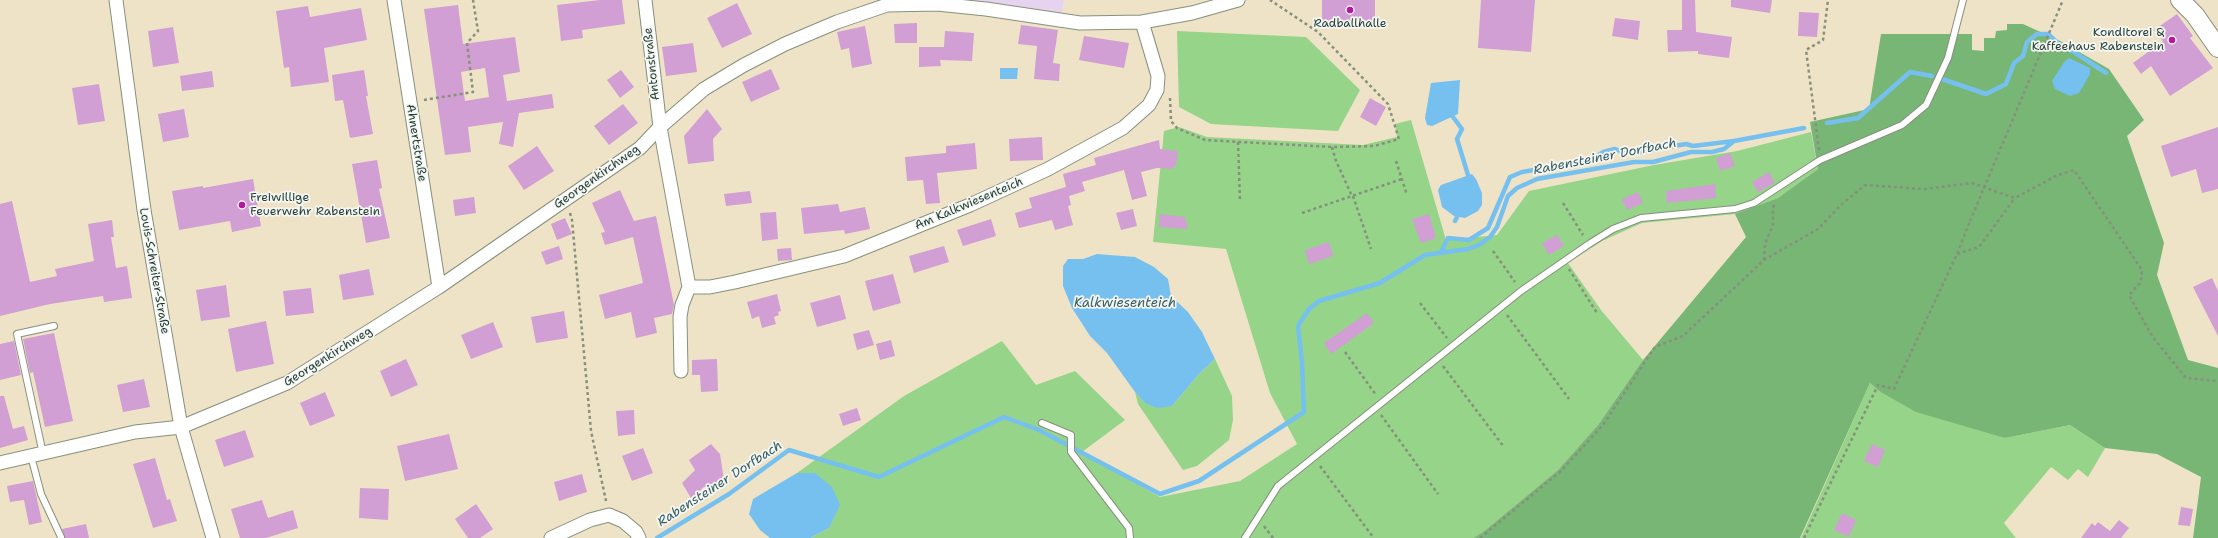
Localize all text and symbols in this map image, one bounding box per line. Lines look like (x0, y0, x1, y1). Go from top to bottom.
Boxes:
marker: Radballhalle (1345, 5, 1355, 15)
place label: Radballhalle (1313, 17, 1387, 31)
place label: Konditorei & Kaffeehaus Rabenstein (2032, 26, 2164, 54)
street label: Antonstraße (641, 27, 663, 101)
marker: Konditorei & Kaffeehaus Rabenstein (2167, 35, 2177, 45)
street label: Ahnertstraße (403, 103, 429, 183)
water label: Rabensteiner Dorfbach (1532, 135, 1678, 179)
street label: Georgenkirchweg (551, 142, 643, 212)
street label: Am Kalkwiesenteich (913, 175, 1025, 233)
place label: Freiwillige Feuerwehr Rabenstein (250, 191, 380, 219)
marker: Freiwillige Feuerwehr Rabenstein (237, 200, 247, 210)
street label: Louis-Schreiter-Straße (136, 207, 172, 335)
water label: Kalkwiesenteich (1074, 296, 1176, 312)
street label: Georgenkirchweg (281, 324, 375, 390)
water label: Rabensteiner Dorfbach (655, 438, 785, 530)

